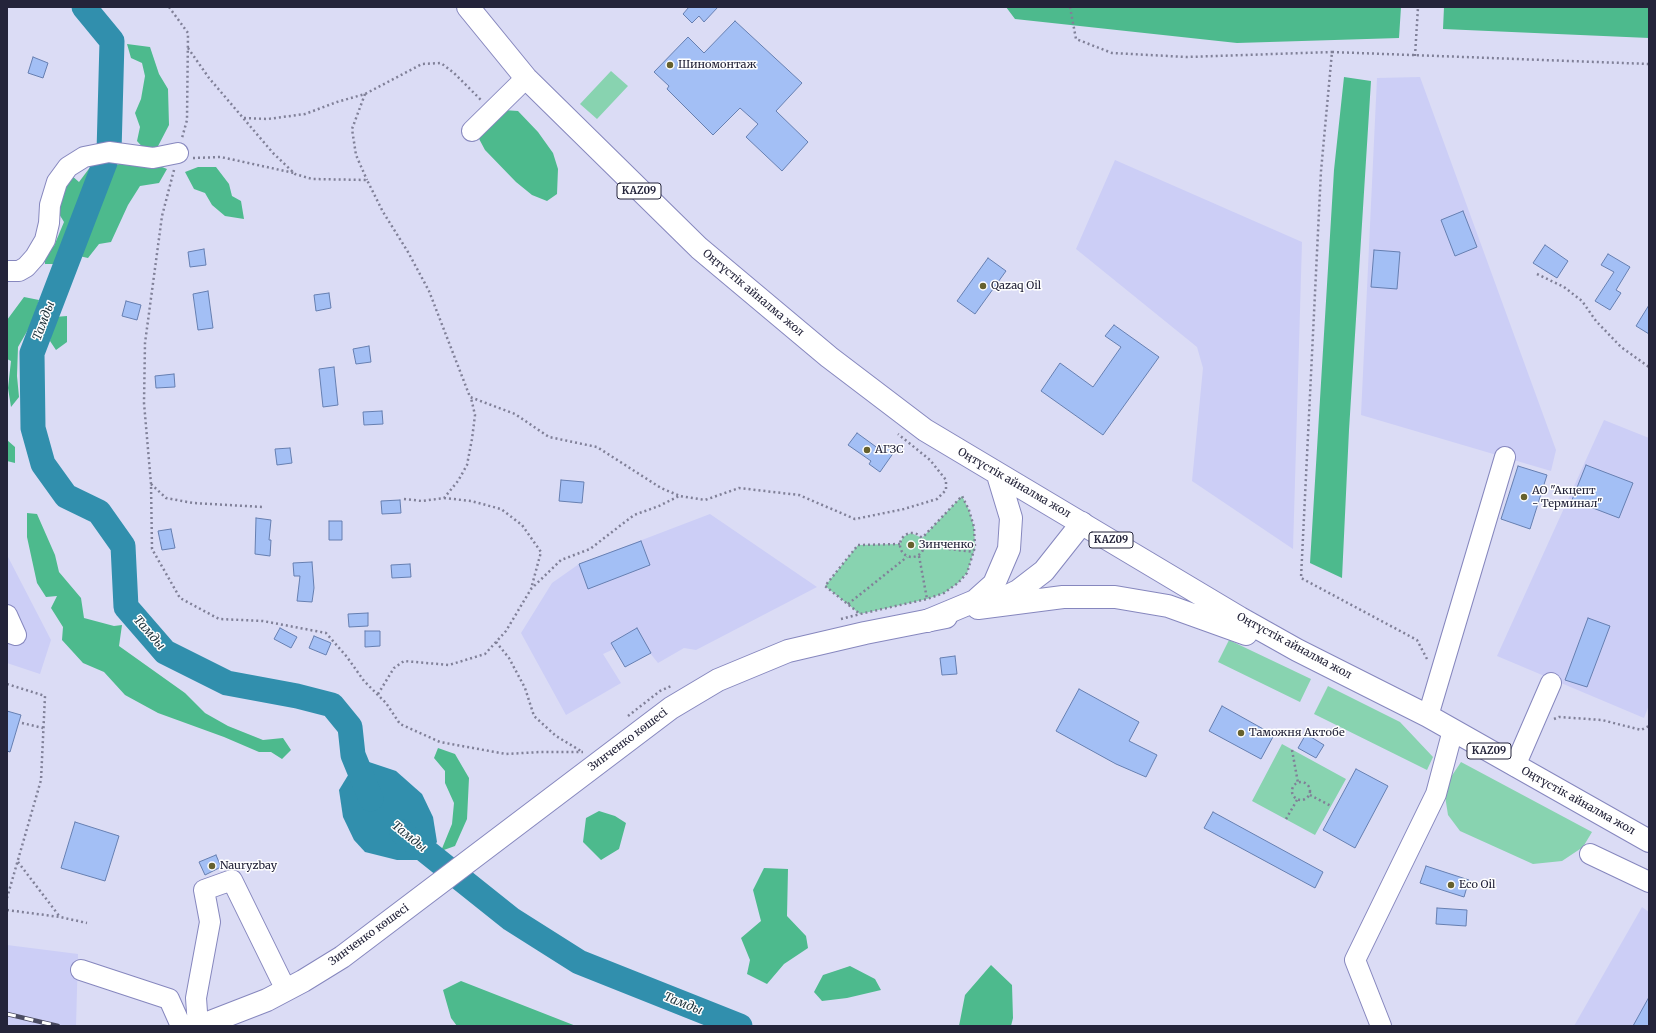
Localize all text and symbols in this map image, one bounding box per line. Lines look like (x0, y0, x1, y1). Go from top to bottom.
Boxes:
place label: Шиномонтаж (678, 58, 756, 72)
marker: Шиномонтаж (665, 60, 675, 70)
road number: KAZ09 (617, 183, 661, 199)
street label: Оңтүстік айналма жол (700, 247, 806, 339)
place label: Qazaq Oil (991, 279, 1041, 293)
marker: Qazaq Oil (978, 281, 988, 291)
water label: Тамды (30, 299, 58, 343)
place label: АГЗС (875, 443, 904, 457)
marker: АГЗС (862, 445, 872, 455)
street label: Оңтүстік айналма жол (955, 445, 1073, 521)
place label: АО "Акцепт - Терминал" (1532, 484, 1603, 510)
marker: АО "Акцепт - Терминал" (1519, 492, 1529, 502)
road number: KAZ09 (1089, 532, 1133, 548)
place label: Зинченко (919, 538, 974, 552)
marker: Зинченко (906, 540, 916, 550)
street label: Оңтүстік айналма жол (1234, 610, 1354, 682)
water label: Тамды (130, 613, 168, 653)
street label: Зинченко көшесі (586, 706, 670, 774)
place label: Таможня Актобе (1249, 726, 1345, 740)
marker: Таможня Актобе (1236, 728, 1246, 738)
road number: KAZ09 (1467, 743, 1511, 759)
street label: Оңтүстік айналма жол (1519, 764, 1637, 838)
water label: Тамды (389, 819, 429, 855)
place label: Nauryzbay (220, 859, 277, 873)
marker: Nauryzbay (207, 861, 217, 871)
place label: Eco Oil (1459, 878, 1495, 892)
marker: Eco Oil (1446, 880, 1456, 890)
street label: Зинченко көшесі (326, 901, 412, 969)
water label: Тамды (661, 990, 705, 1018)

